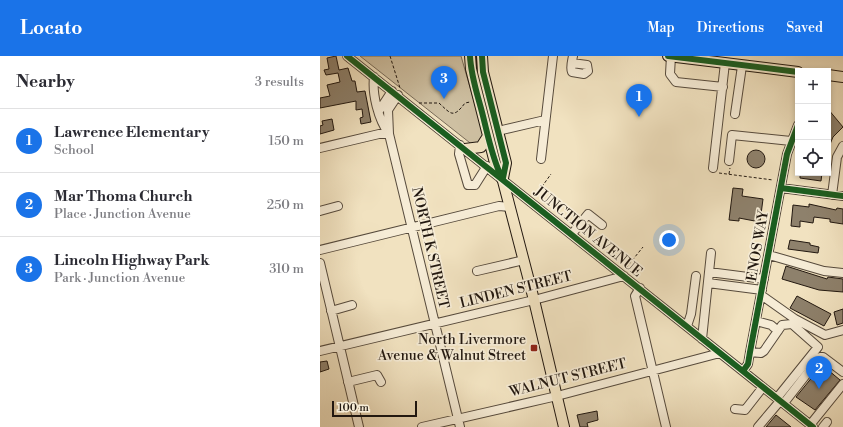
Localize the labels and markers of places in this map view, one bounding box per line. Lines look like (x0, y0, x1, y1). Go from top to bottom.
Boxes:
pin: 3 (431, 66, 457, 99)
pin: 1 (626, 84, 652, 117)
place label: North Livermore Avenue & Walnut Street (377, 331, 526, 365)
marker: North Livermore Avenue & Walnut Street (529, 343, 539, 353)
pin: 2 (806, 356, 832, 389)

